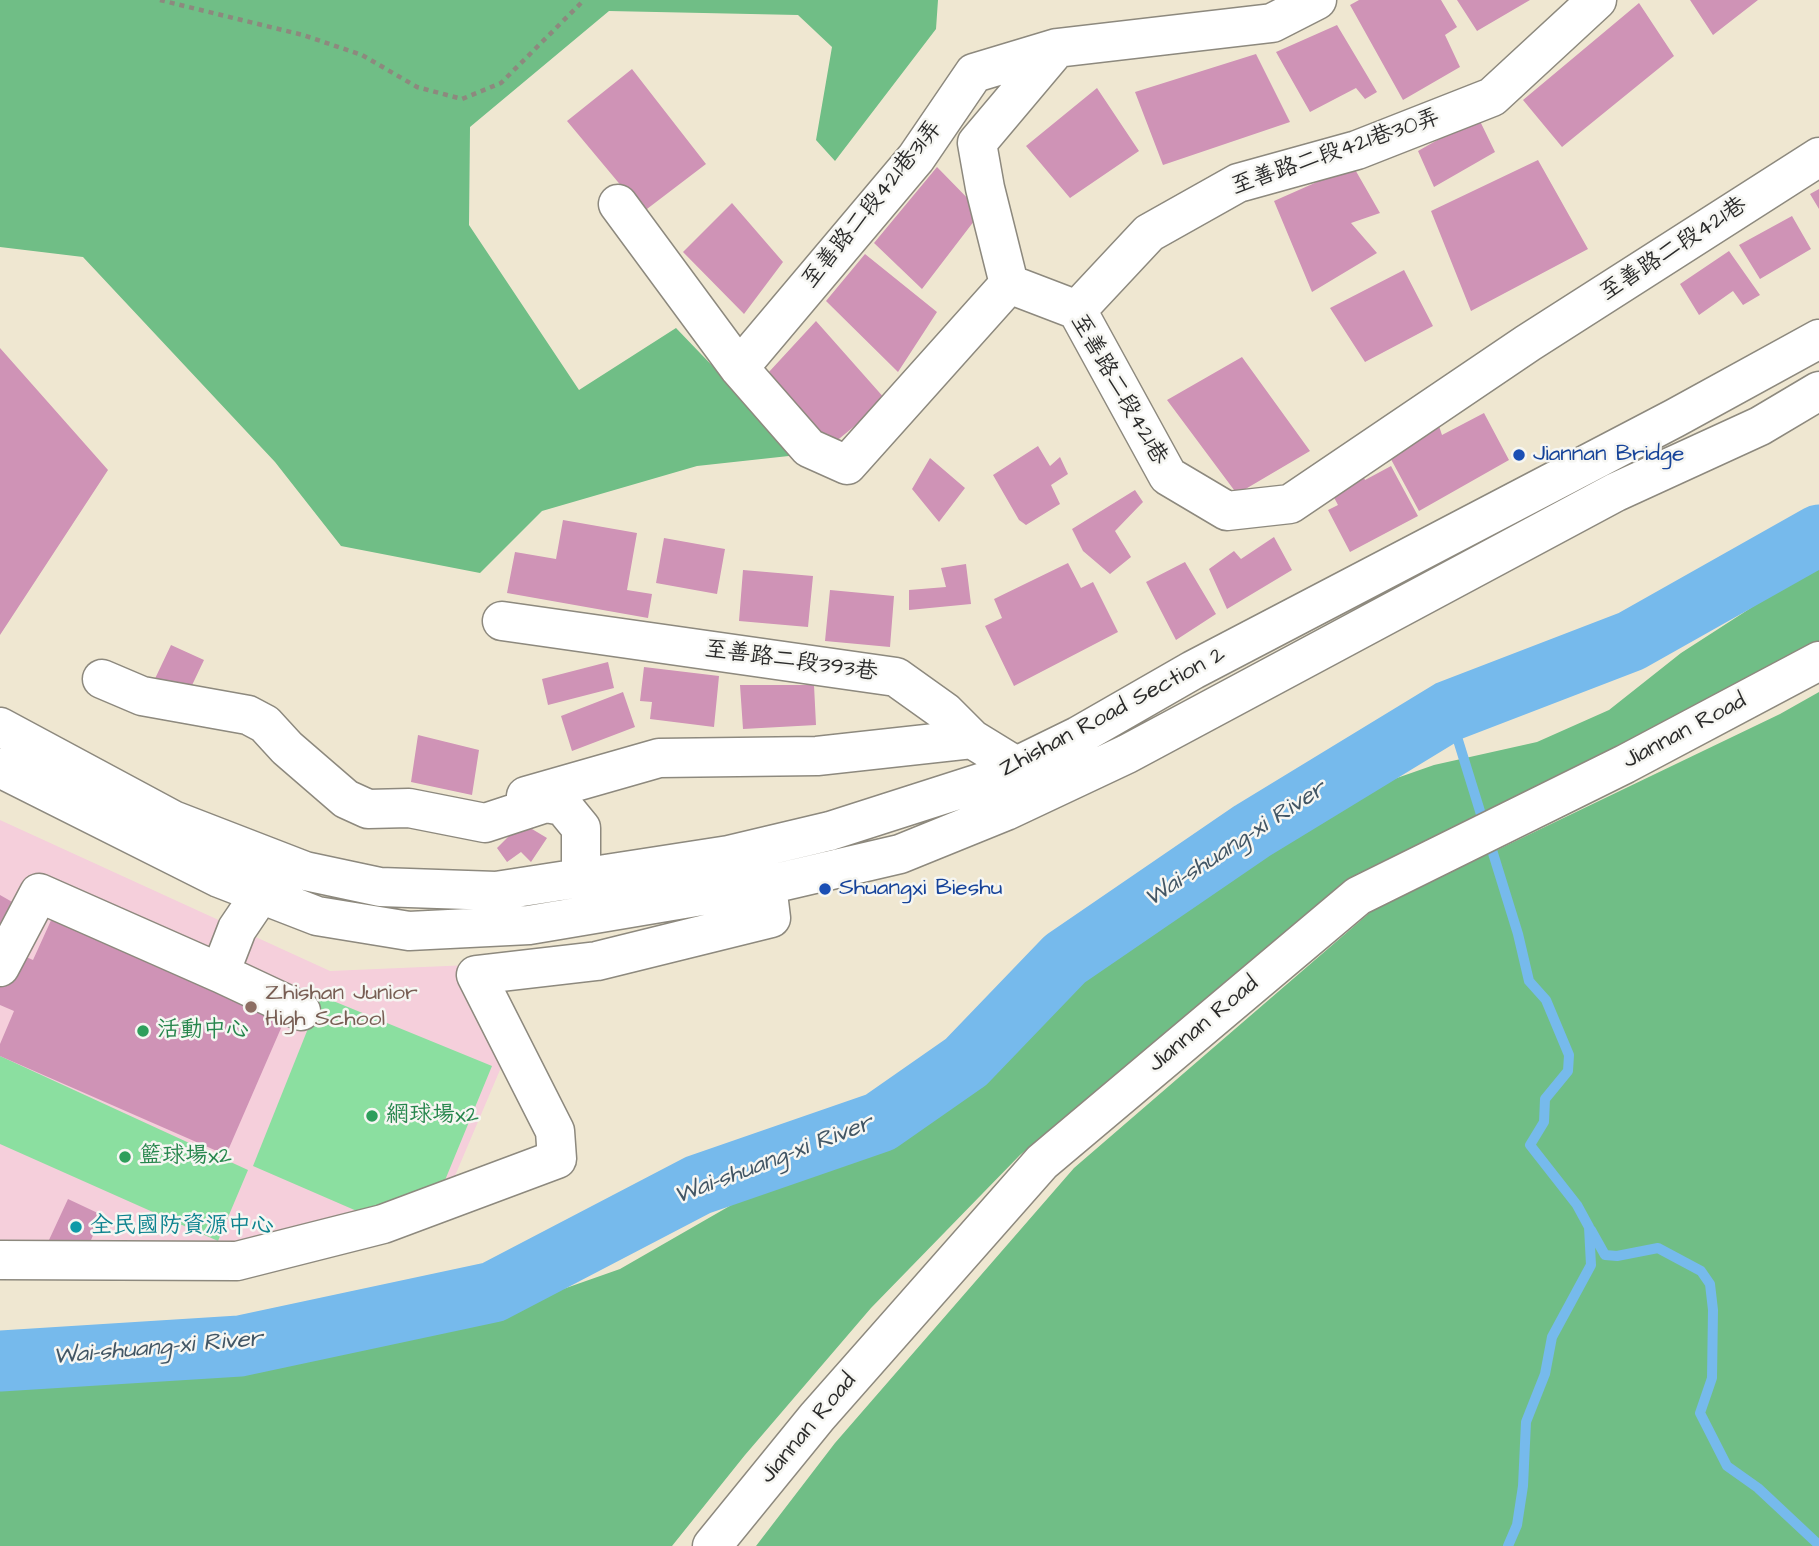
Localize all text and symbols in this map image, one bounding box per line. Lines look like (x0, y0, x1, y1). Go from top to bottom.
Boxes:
street label: 至善路二段421巷30弄 (1228, 104, 1444, 202)
street label: 至善路二段421巷31弄 (797, 116, 949, 294)
street label: 至善路二段421巷 (1595, 192, 1753, 308)
street label: 至善路二段421巷 (1064, 310, 1172, 470)
place label: Jiannan Bridge (1533, 441, 1684, 469)
marker: Jiannan Bridge (1511, 447, 1527, 463)
street label: 至善路二段393巷 (703, 636, 879, 688)
street label: Zhishan Road Section 2 (995, 642, 1231, 784)
street label: Jiannan Road (1619, 688, 1751, 776)
water label: Wai-shuang-xi River (1140, 776, 1332, 914)
place label: Shuangxi Bieshu (839, 875, 1002, 903)
marker: Shuangxi Bieshu (817, 881, 833, 897)
street label: Jiannan Road (1143, 971, 1265, 1079)
place label: Zhishan Junior High School (265, 980, 418, 1034)
marker: Zhishan Junior High School (243, 999, 259, 1015)
place label: 活動中心 (157, 1017, 249, 1045)
marker: 活動中心 (135, 1023, 151, 1039)
place label: 網球場x2 (386, 1102, 479, 1130)
marker: 網球場x2 (364, 1108, 380, 1124)
water label: Wai-shuang-xi River (671, 1110, 877, 1212)
place label: 籃球場x2 (139, 1143, 232, 1171)
marker: 籃球場x2 (117, 1149, 133, 1165)
place label: 全民國防資源中心 (90, 1213, 274, 1241)
marker: 全民國防資源中心 (68, 1219, 84, 1235)
water label: Wai-shuang-xi River (52, 1326, 264, 1372)
street label: Jiannan Road (755, 1368, 863, 1490)

